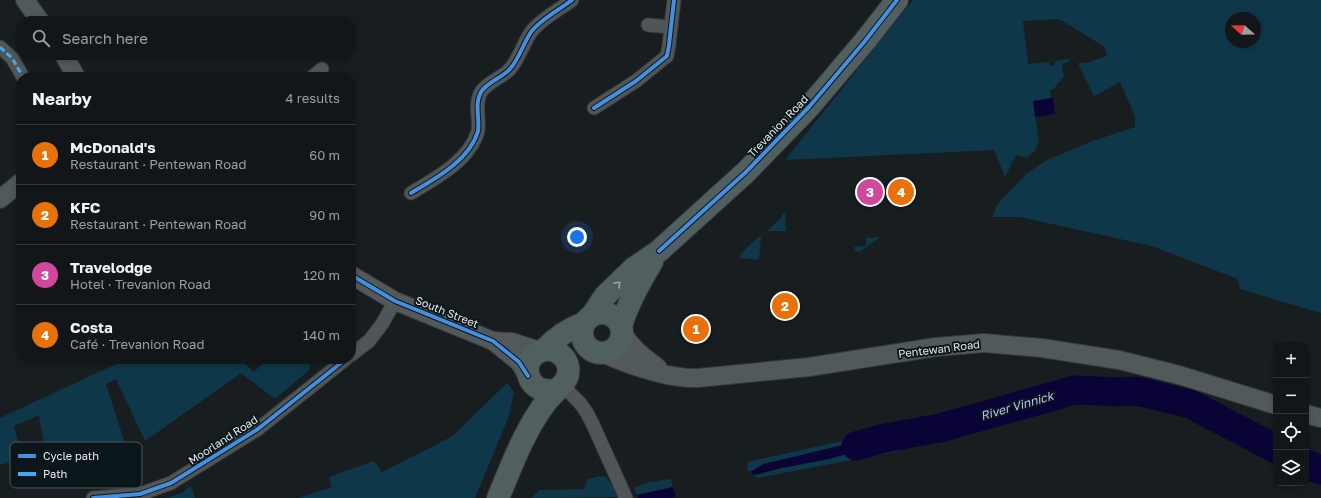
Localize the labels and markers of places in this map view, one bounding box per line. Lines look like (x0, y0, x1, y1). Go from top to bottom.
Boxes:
pin: 3 (857, 177, 883, 207)
pin: 4 (888, 177, 914, 207)
pin: 2 (772, 291, 798, 321)
pin: 1 (683, 314, 709, 344)

